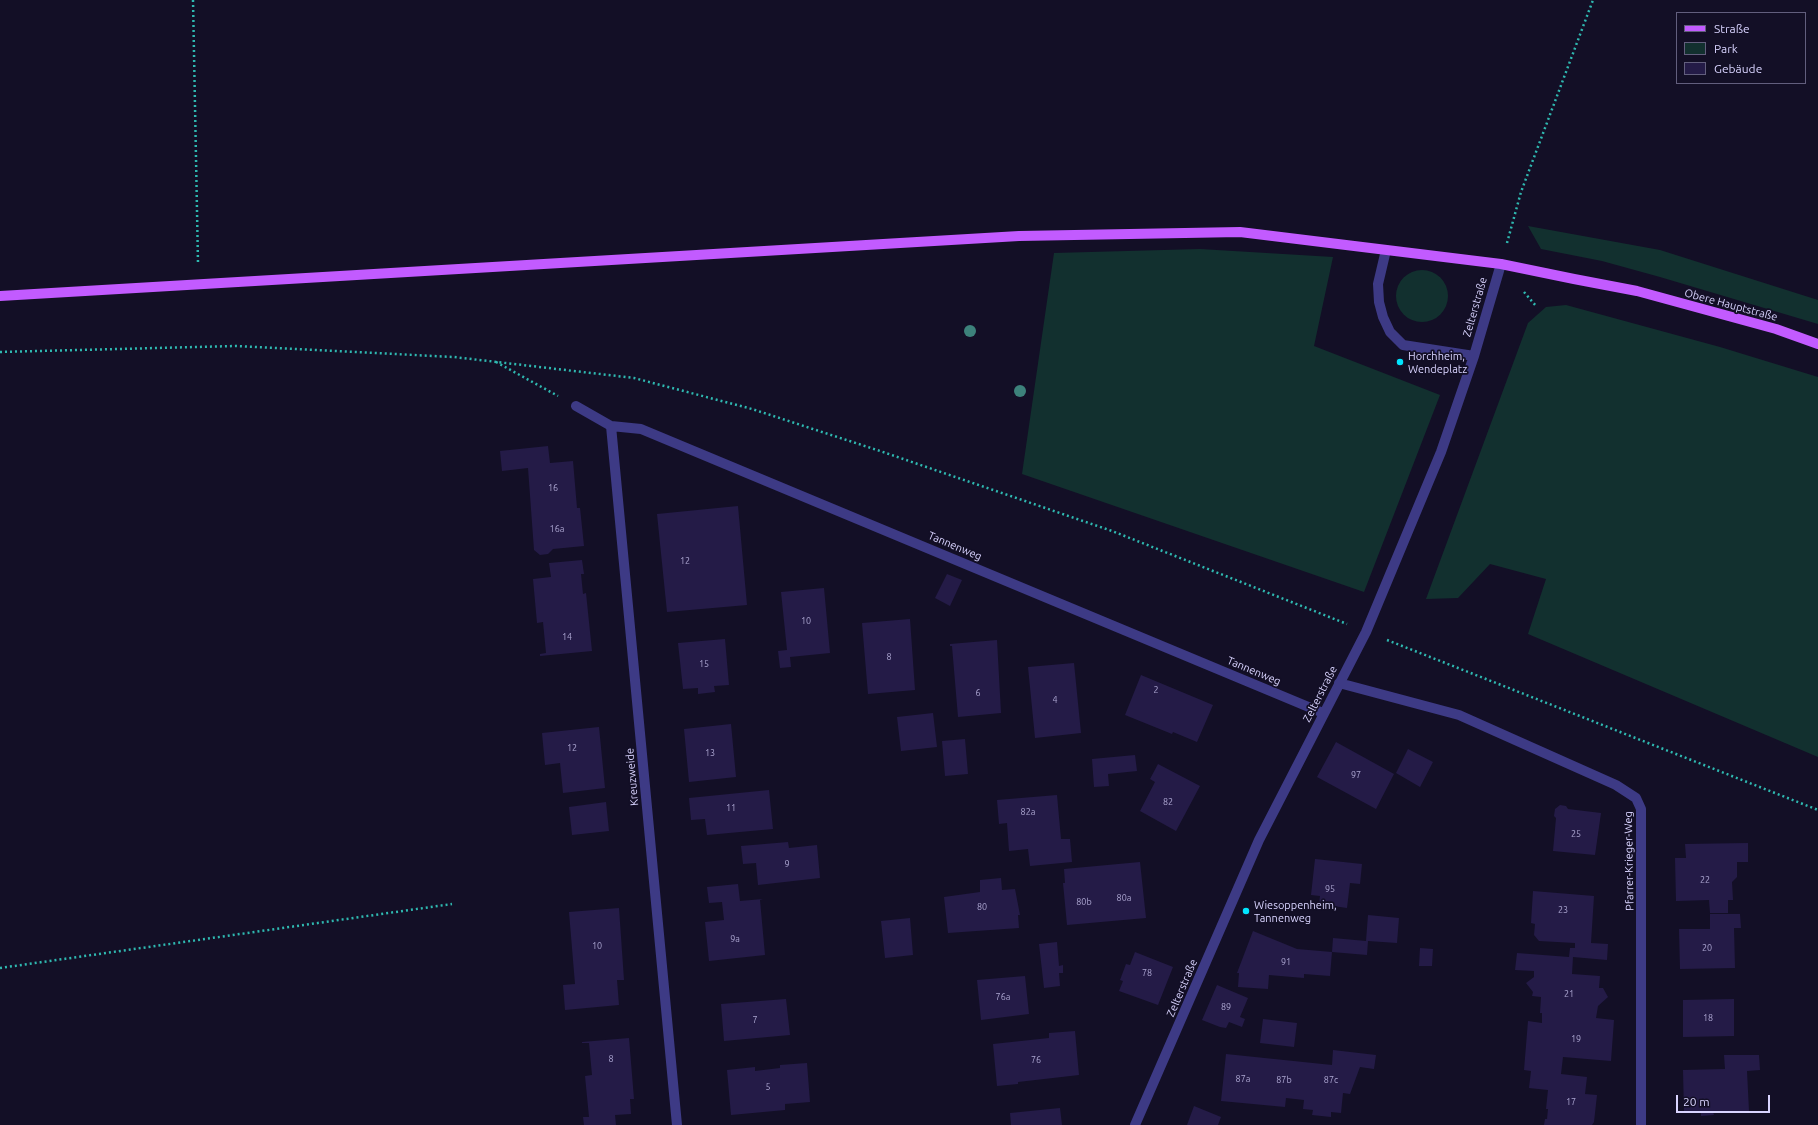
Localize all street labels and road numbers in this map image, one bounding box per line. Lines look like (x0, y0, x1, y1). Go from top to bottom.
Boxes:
street label: Zelterstraße (1460, 276, 1490, 338)
street label: Obere Hauptstraße (1683, 286, 1779, 324)
street label: Tannenweg (926, 529, 984, 563)
street label: Tannenweg (1225, 654, 1283, 688)
street label: Zelterstraße (1300, 664, 1340, 724)
street label: Kreuzweide (623, 748, 641, 806)
street label: Pfarrer-Krieger-Weg (1622, 811, 1636, 911)
street label: Zelterstraße (1164, 957, 1200, 1019)

